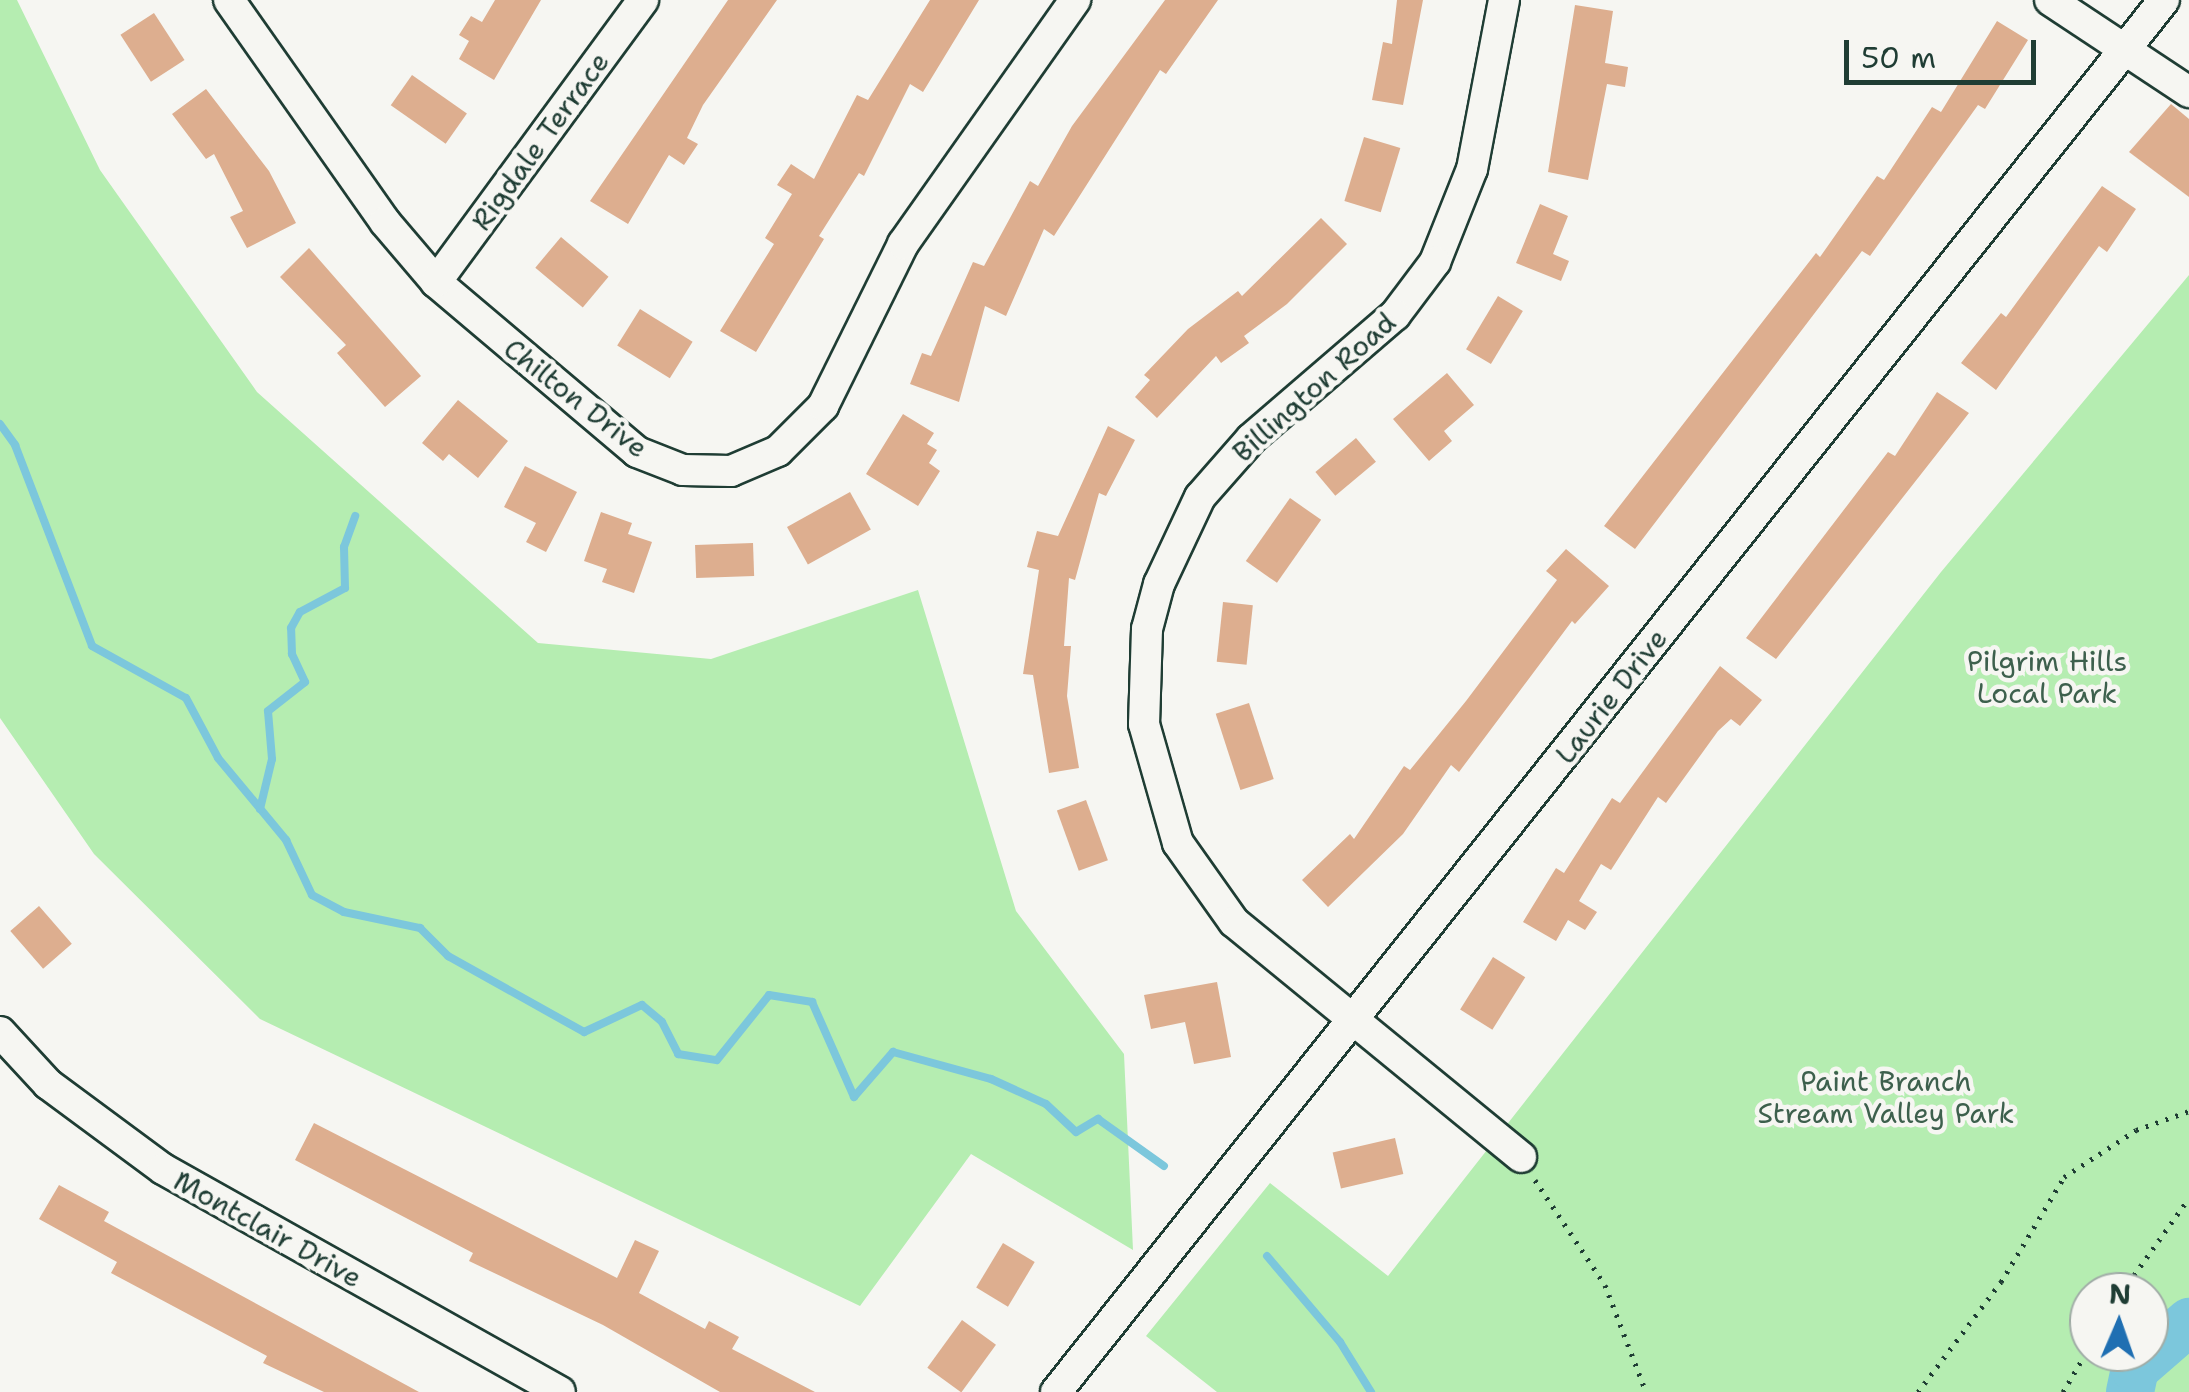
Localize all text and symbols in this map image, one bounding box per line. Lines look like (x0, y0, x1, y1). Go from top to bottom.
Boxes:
scale bar (1849, 20, 2042, 82)
text: 50 m (1861, 37, 1936, 78)
street label: Rigdale Terrace (464, 45, 616, 237)
street label: Billington Road (1226, 305, 1402, 469)
street label: Chilton Drive (497, 331, 655, 465)
street label: Laurie Drive (1548, 622, 1674, 770)
park label: Pilgrim Hills Local Park (1967, 644, 2127, 710)
park label: Paint Branch Stream Valley Park (1757, 1064, 2015, 1130)
street label: Montclair Drive (168, 1163, 368, 1295)
north arrow (2069, 1272, 2169, 1372)
text: N (2108, 1275, 2132, 1313)

